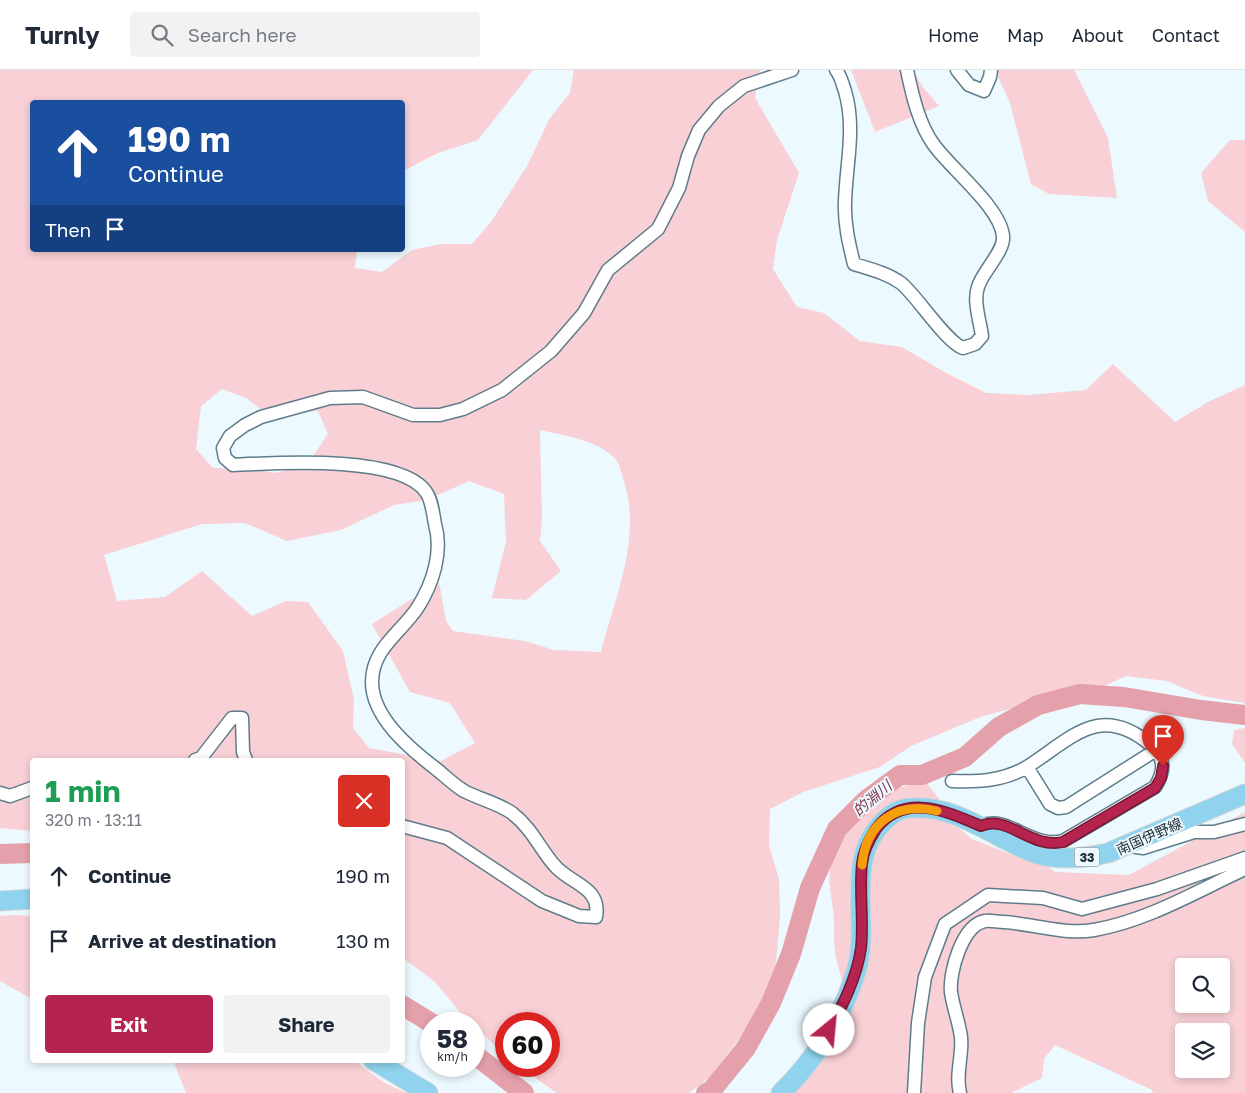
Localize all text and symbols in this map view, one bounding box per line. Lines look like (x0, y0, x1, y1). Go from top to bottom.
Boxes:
search box (130, 12, 480, 57)
text: Turnly (25, 20, 100, 49)
icon: search (148, 21, 176, 49)
text: Search here (188, 23, 297, 46)
text: Home (928, 24, 979, 46)
text: Map (1007, 24, 1044, 46)
text: About (1072, 24, 1124, 46)
text: Contact (1152, 24, 1220, 46)
text: 190 m (128, 118, 230, 160)
icon: ahead (45, 120, 110, 185)
text: Continue (128, 160, 224, 187)
icon: arrive (101, 215, 129, 243)
text: Then (45, 218, 91, 241)
pin (1142, 715, 1184, 766)
icon: arrive (1149, 722, 1177, 750)
text: 1 min (45, 773, 121, 809)
button: close (338, 775, 390, 827)
water label: 的淵川 (849, 775, 897, 819)
text: 320 m · 13:11 (45, 810, 142, 830)
street label: 南国伊野線 (1114, 814, 1184, 858)
road number: 33 (1074, 848, 1100, 866)
icon: ahead (45, 862, 73, 890)
text: Continue (88, 864, 171, 887)
text: 190 m (336, 864, 390, 887)
icon: arrive (45, 927, 73, 955)
text: Arrive at destination (88, 929, 276, 952)
text: 130 m (336, 929, 390, 952)
map controls (1175, 958, 1230, 1078)
button: search (1175, 958, 1230, 1013)
button: Exit (45, 995, 213, 1053)
button: Share (223, 995, 390, 1053)
position arrow (802, 1003, 854, 1055)
speed limit sign: 60 (495, 1012, 560, 1077)
text: 58 (437, 1023, 468, 1054)
button: layers (1175, 1023, 1230, 1078)
text: km/h (437, 1049, 468, 1064)

